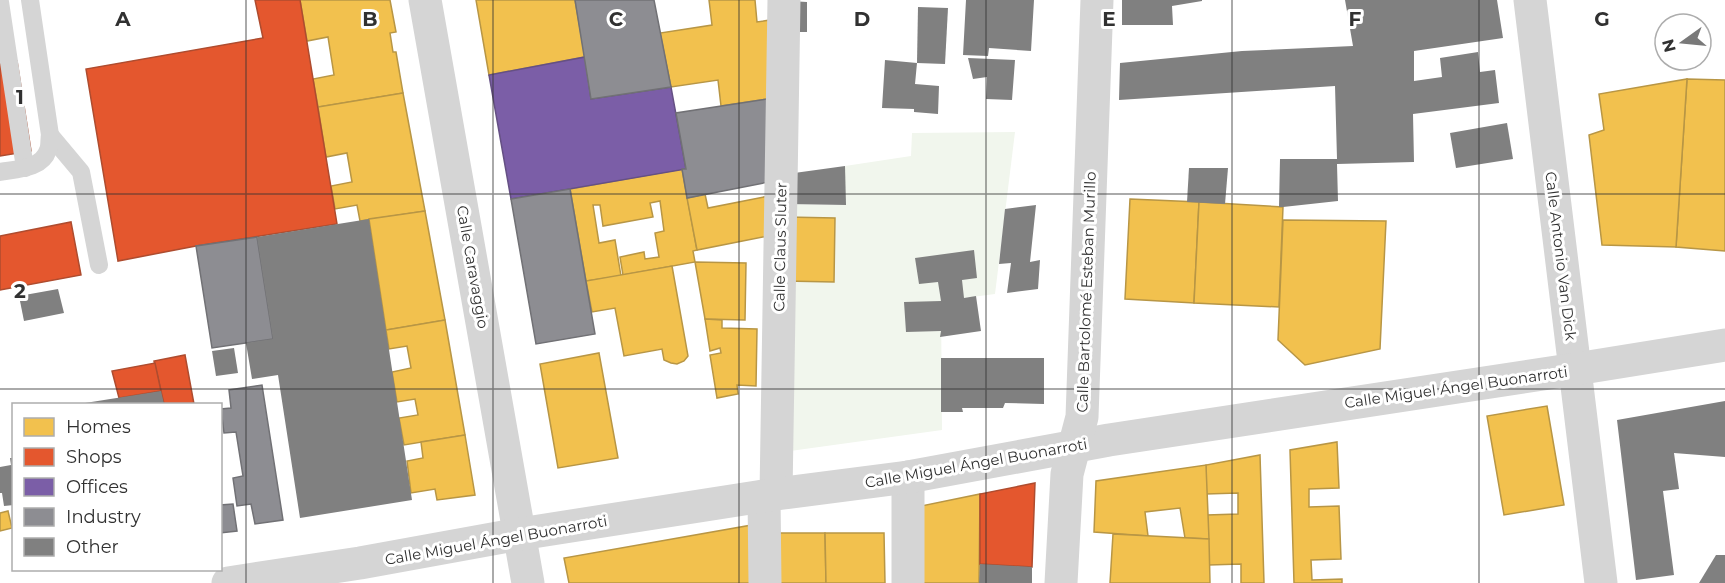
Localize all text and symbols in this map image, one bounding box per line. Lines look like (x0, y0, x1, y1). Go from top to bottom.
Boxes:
text: A (114, 7, 131, 31)
text: B (362, 7, 378, 31)
text: C (609, 7, 624, 31)
text: D (854, 7, 870, 31)
text: E (1102, 7, 1116, 31)
text: F (1349, 7, 1362, 31)
text: G (1594, 7, 1610, 31)
north arrow (1653, 12, 1713, 72)
text: N (1658, 37, 1680, 54)
text: 1 (16, 85, 24, 109)
street label: Calle Antonio Van Dick (1541, 170, 1581, 342)
street label: Calle Bartolomé Esteban Murillo (1072, 171, 1100, 413)
street label: Calle Claus Sluter (769, 182, 791, 312)
street label: Calle Caravaggio (453, 204, 493, 330)
text: 2 (14, 279, 26, 303)
street label: Calle Miguel Ángel Buonarroti (1343, 362, 1569, 412)
legend (12, 403, 222, 571)
text: Homes (66, 416, 131, 438)
street label: Calle Miguel Ángel Buonarroti (863, 434, 1089, 492)
text: Shops (66, 446, 122, 468)
text: Offices (66, 476, 128, 498)
text: Industry (66, 506, 141, 528)
street label: Calle Miguel Ángel Buonarroti (383, 511, 609, 569)
text: Other (66, 536, 119, 558)

